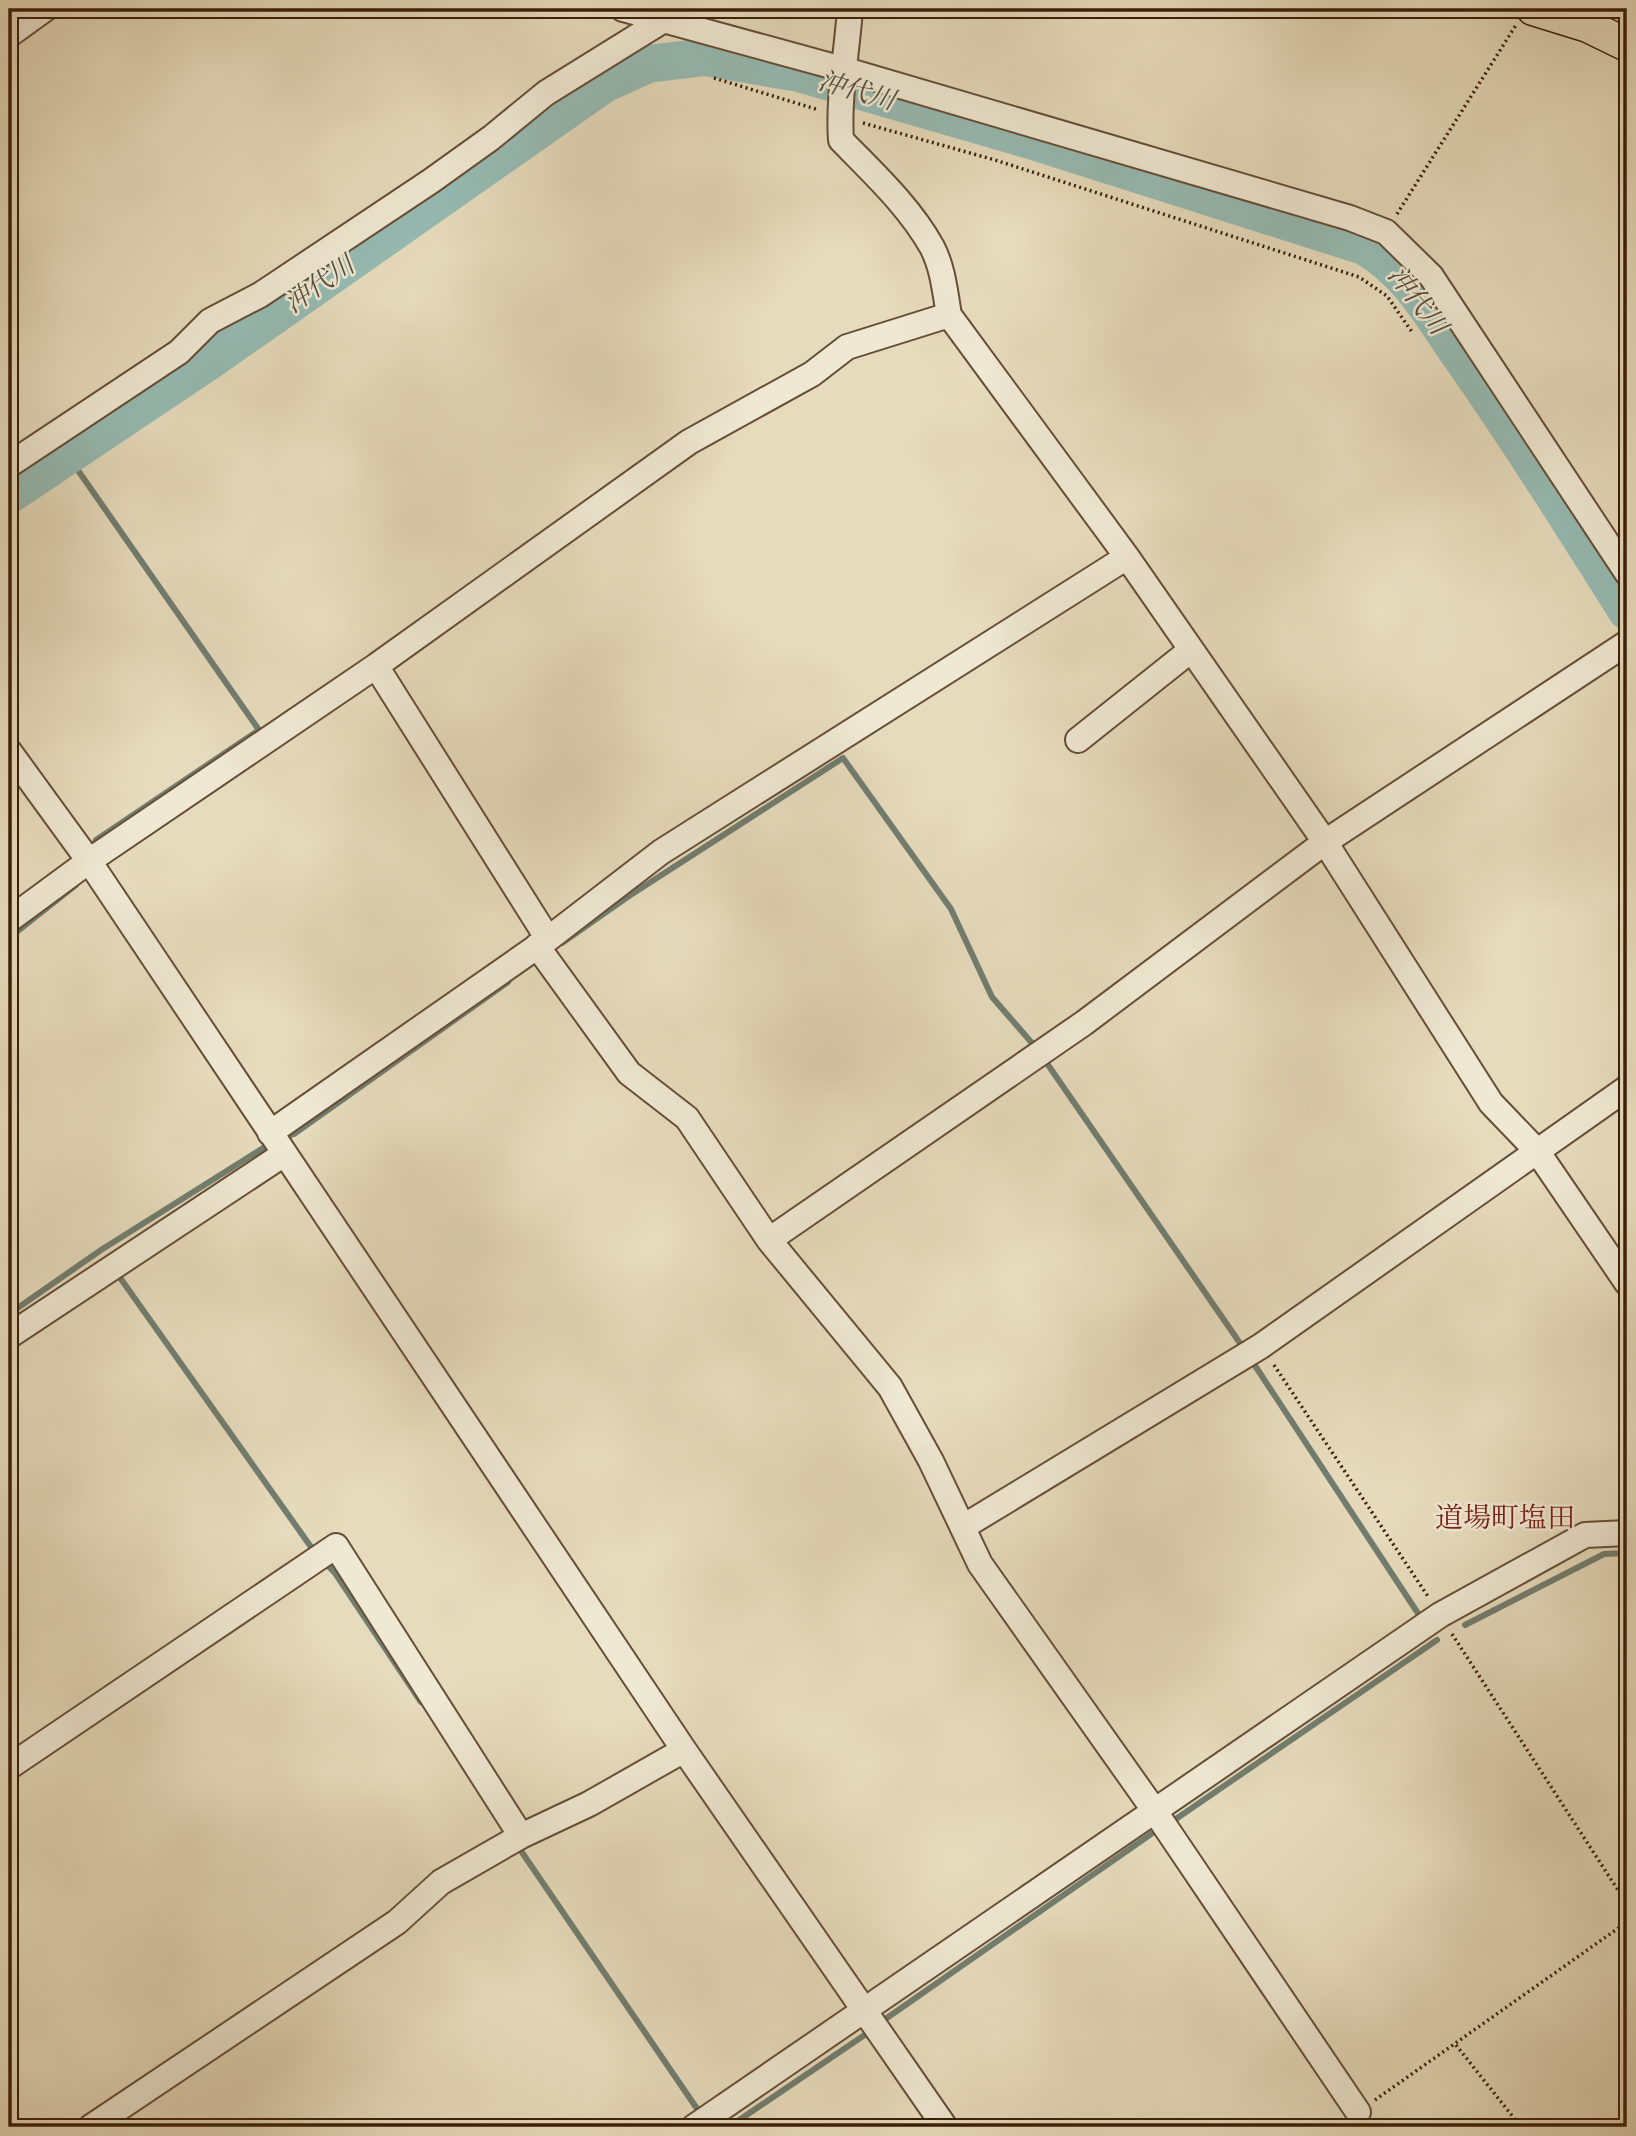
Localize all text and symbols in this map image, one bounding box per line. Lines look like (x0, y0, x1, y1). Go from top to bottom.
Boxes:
water label: 沖代川 (815, 65, 902, 118)
water label: 沖代川 (278, 248, 363, 320)
water label: 沖代川 (1381, 260, 1456, 344)
district label: 道場町塩田 (1435, 1501, 1575, 1536)

